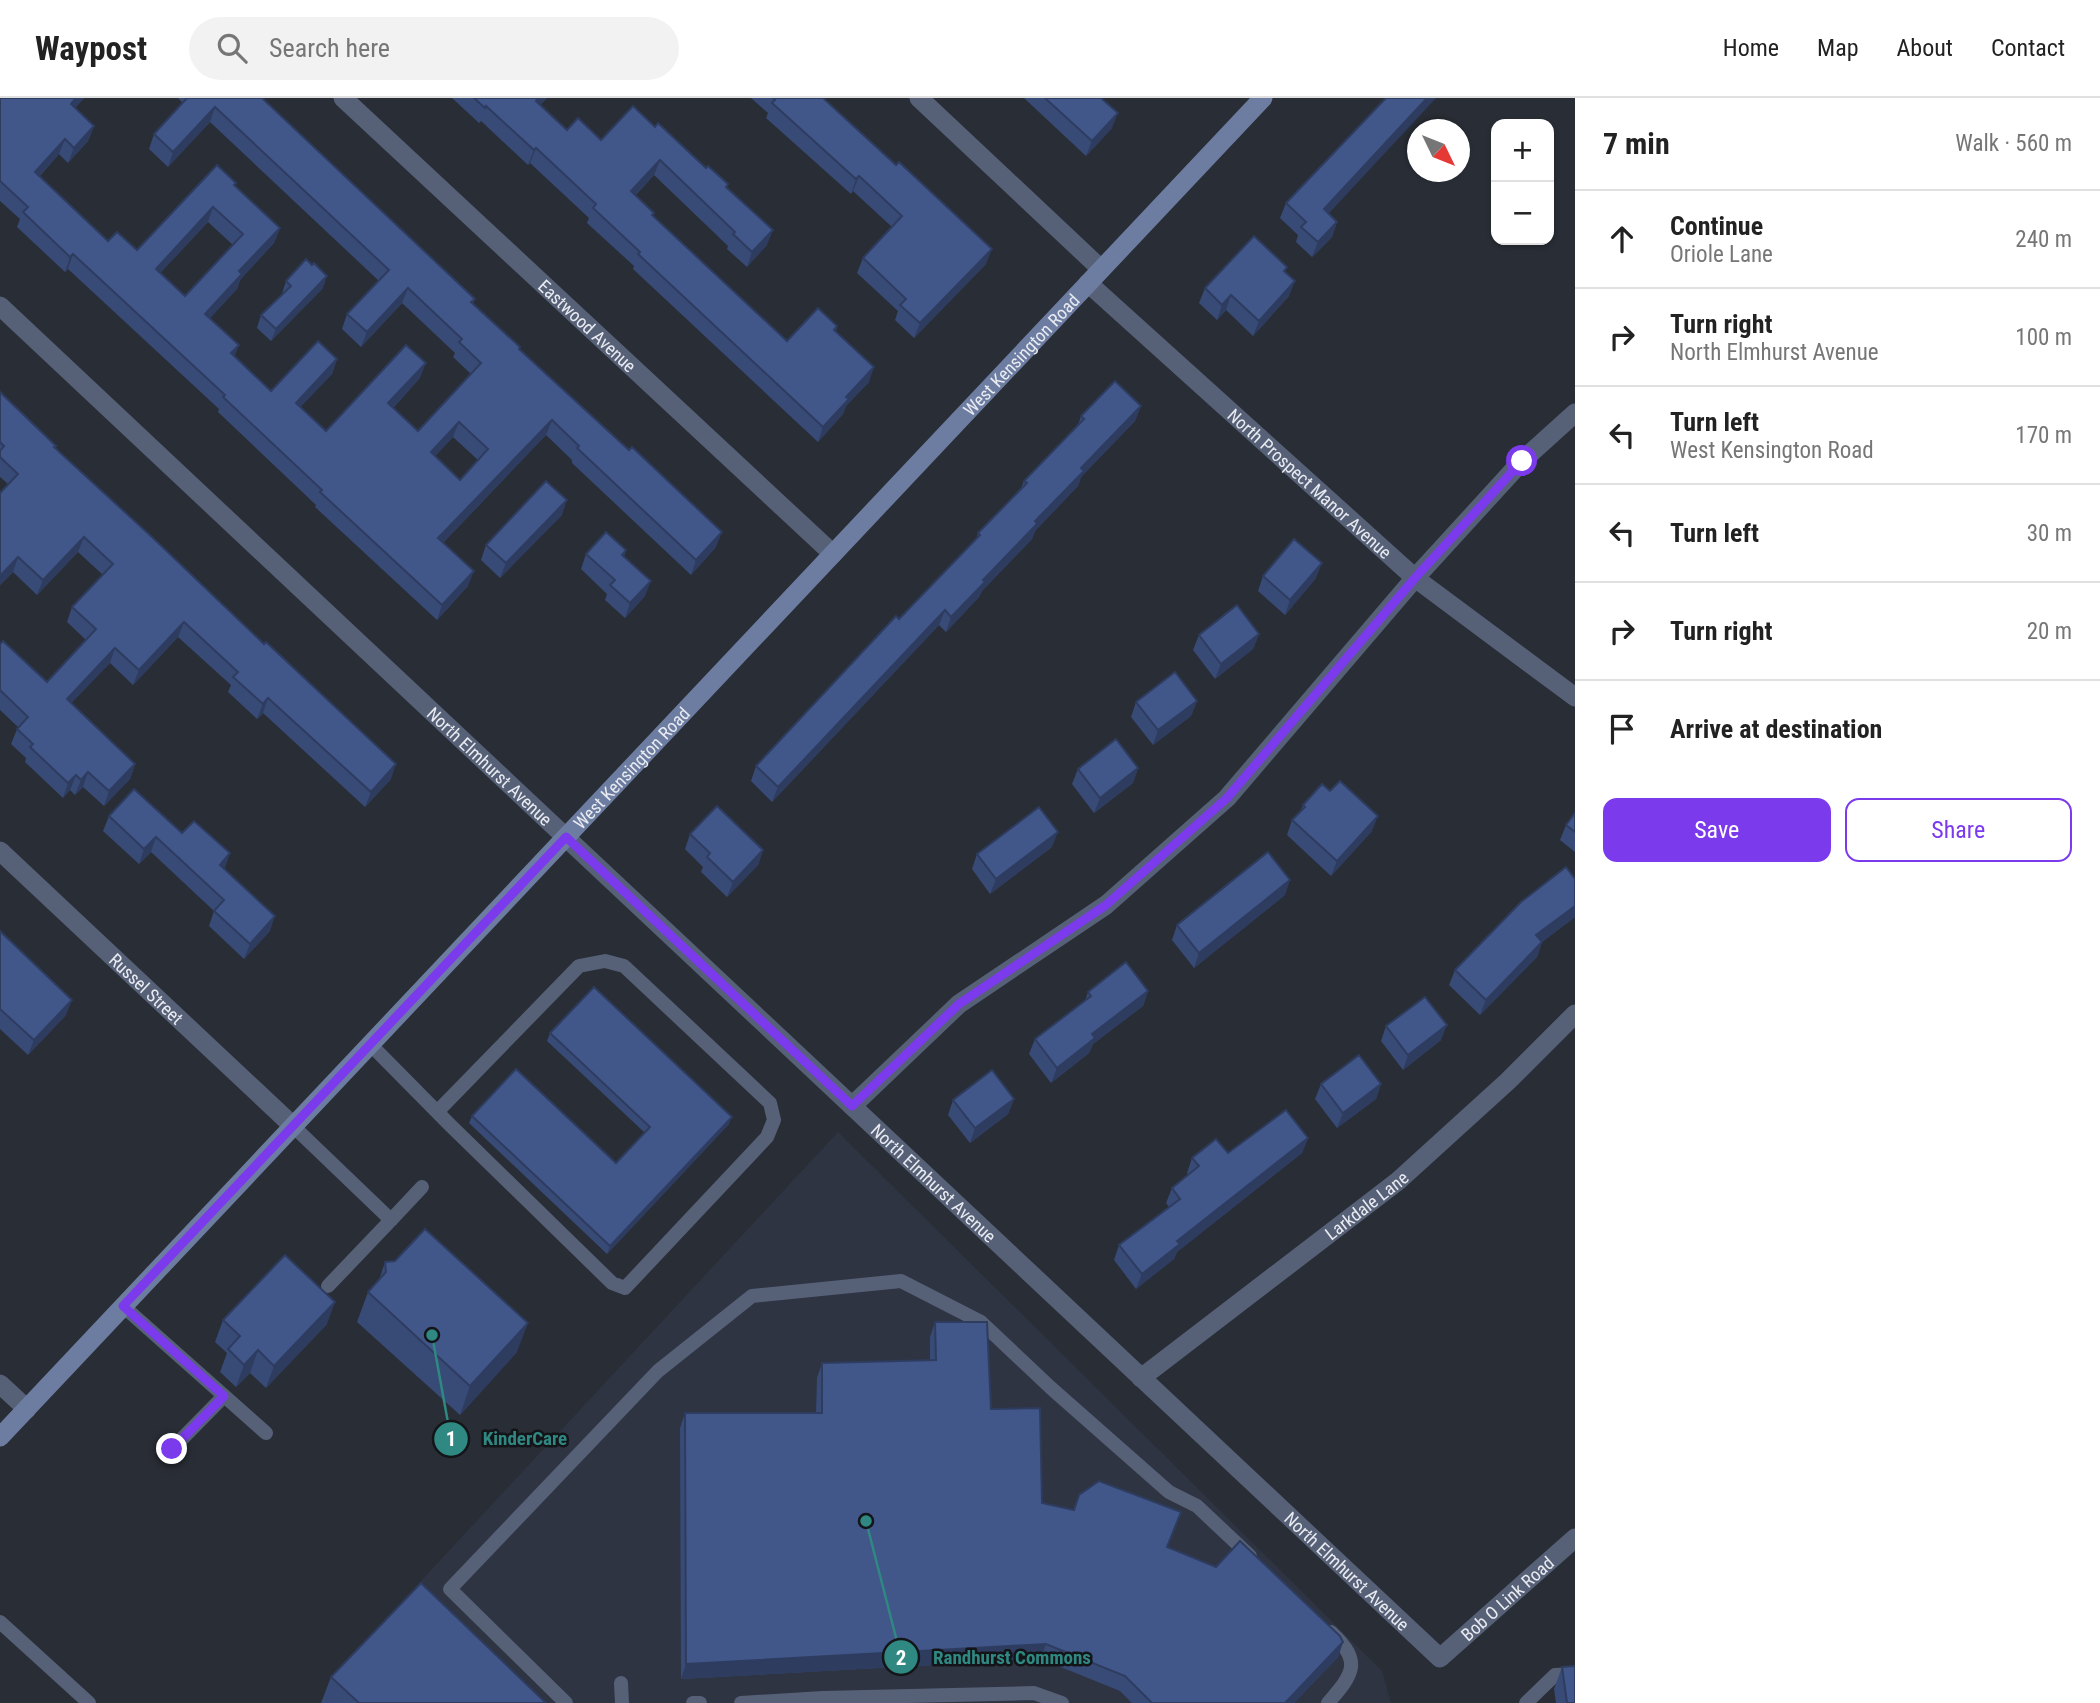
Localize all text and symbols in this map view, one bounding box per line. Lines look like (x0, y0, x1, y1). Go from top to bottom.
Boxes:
search box (189, 17, 679, 80)
text: Waypost (35, 29, 147, 68)
icon: search (213, 29, 251, 67)
text: Search here (269, 33, 390, 63)
text: Home (1723, 34, 1779, 62)
text: Map (1817, 34, 1859, 62)
text: About (1897, 34, 1953, 62)
text: Contact (1991, 34, 2065, 62)
north arrow (1407, 119, 1470, 182)
map controls (1491, 119, 1554, 245)
button: + (1491, 119, 1554, 182)
text: 7 min (1603, 126, 1670, 161)
text: Walk · 560 m (1955, 130, 2072, 157)
button: − (1491, 182, 1554, 245)
text: Continue (1670, 211, 1763, 241)
icon: ahead (1603, 220, 1641, 258)
text: 240 m (2015, 226, 2072, 253)
text: Oriole Lane (1670, 241, 1773, 268)
street label: Eastwood Avenue (534, 275, 641, 376)
street label: West Kensington Road (959, 289, 1083, 420)
text: Turn right (1670, 309, 1772, 339)
icon: right (1603, 318, 1641, 356)
text: 100 m (2015, 324, 2072, 351)
text: North Elmhurst Avenue (1670, 339, 1879, 366)
street label: North Prospect Manor Avenue (1224, 404, 1396, 563)
text: Turn left (1670, 407, 1759, 437)
icon: left (1603, 416, 1641, 454)
text: 170 m (2015, 422, 2072, 449)
text: West Kensington Road (1670, 437, 1874, 464)
route start (1506, 445, 1537, 476)
icon: left (1603, 514, 1641, 552)
text: Turn left (1670, 518, 1759, 548)
text: 30 m (2027, 520, 2072, 547)
icon: right (1603, 612, 1641, 650)
text: Turn right (1670, 616, 1772, 646)
text: 20 m (2027, 618, 2072, 645)
street label: North Elmhurst Avenue (423, 702, 557, 830)
street label: West Kensington Road (569, 703, 694, 833)
icon: arrive (1603, 710, 1641, 748)
text: Arrive at destination (1670, 714, 1882, 744)
button: Save (1603, 798, 1831, 862)
button: Share (1845, 798, 2072, 862)
street label: Russel Street (105, 949, 188, 1028)
street label: North Elmhurst Avenue (867, 1119, 1001, 1246)
street label: Larkdale Lane (1321, 1167, 1412, 1244)
callout: KinderCare (434, 1419, 581, 1459)
text: 1 (446, 1427, 456, 1451)
text: KinderCare (483, 1427, 567, 1450)
route end (156, 1433, 187, 1464)
street label: North Elmhurst Avenue (1281, 1507, 1414, 1634)
street label: Bob O Link Road (1457, 1552, 1558, 1645)
callout: Randhurst Commons (884, 1637, 1105, 1677)
text: 2 (896, 1646, 906, 1670)
text: Randhurst Commons (933, 1646, 1091, 1669)

